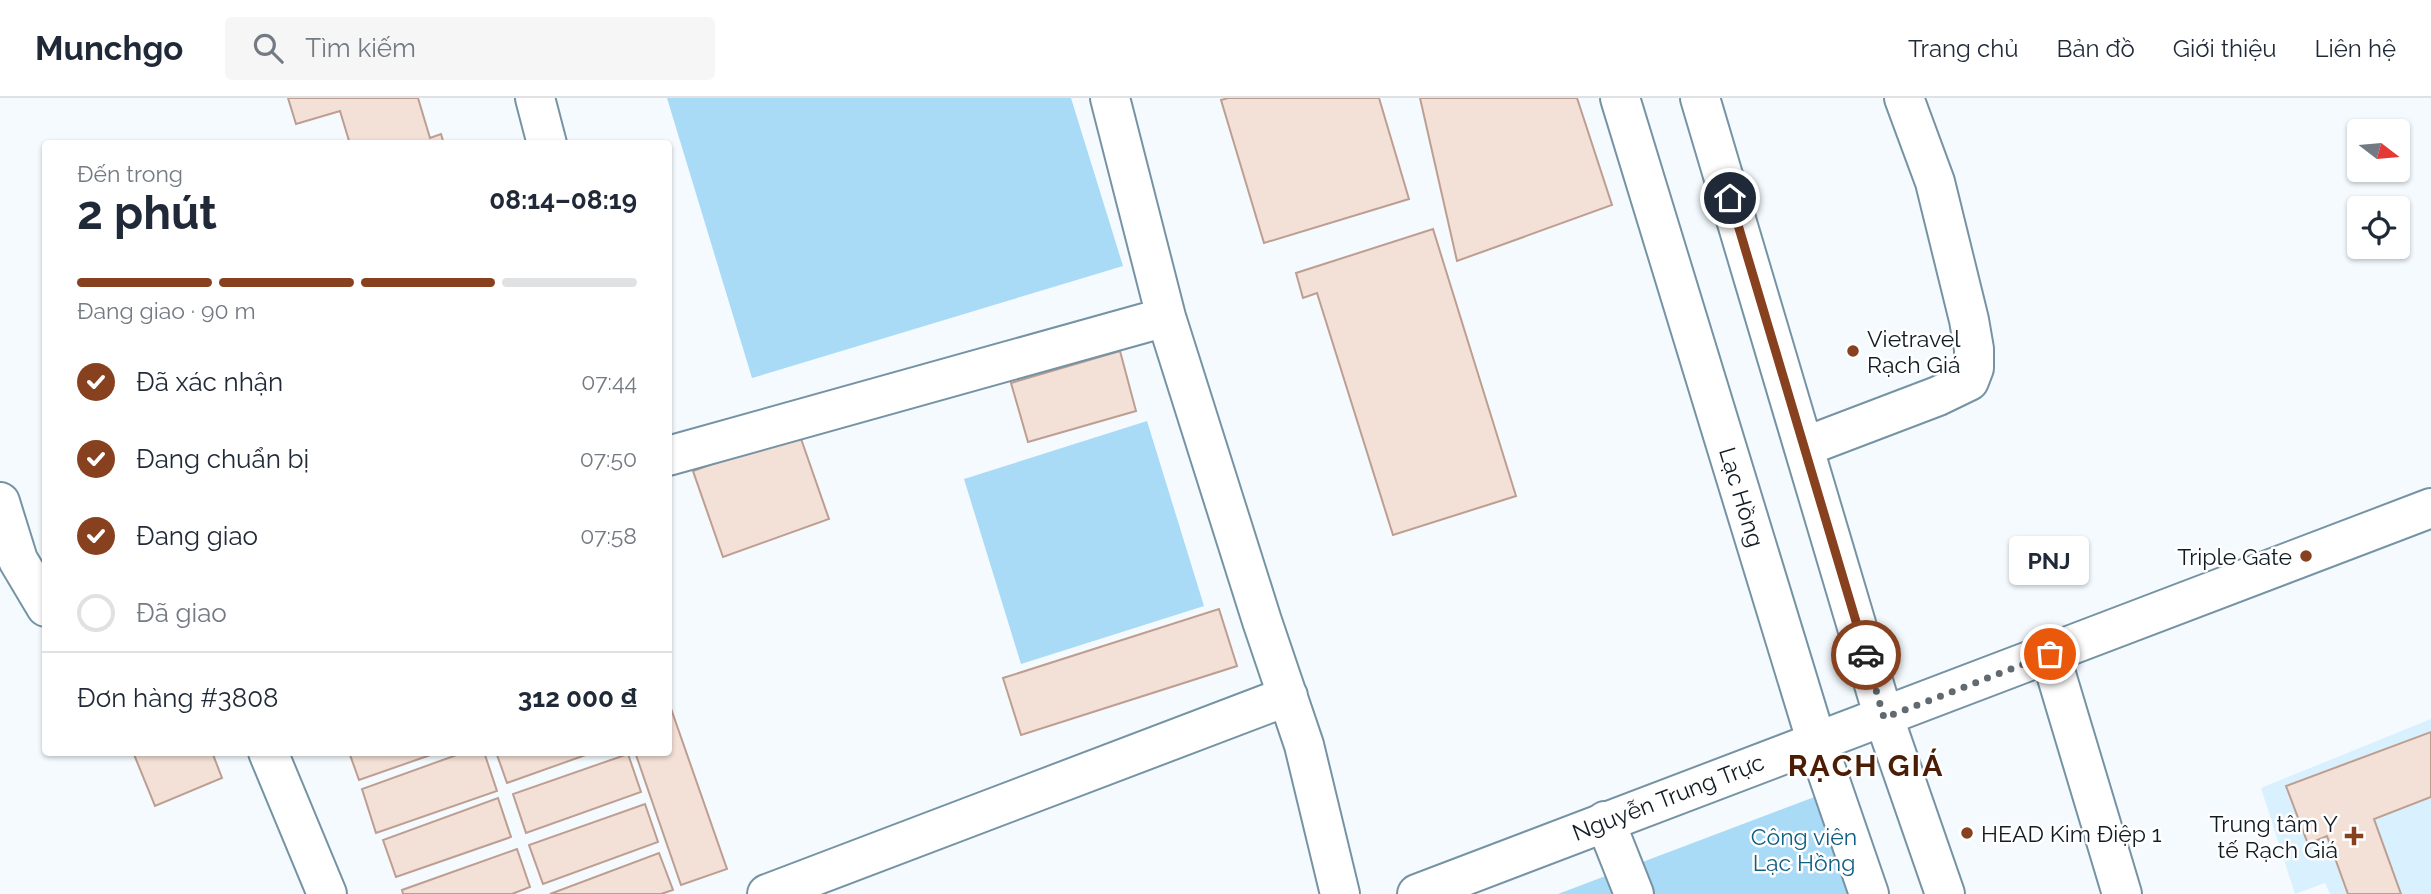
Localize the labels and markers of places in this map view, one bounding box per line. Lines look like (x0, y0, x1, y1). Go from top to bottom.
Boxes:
pin (1700, 168, 1760, 228)
place label: Vietravel Rạch Giá (1867, 325, 1961, 378)
marker: Vietravel Rạch Giá (1845, 343, 1861, 359)
callout: PNJ (2010, 535, 2090, 584)
place label: Triple Gate (2177, 543, 2292, 570)
marker: Triple Gate (2298, 548, 2314, 564)
pin (2020, 624, 2080, 684)
place label: Trung tâm Y tế Rạch Giá (2209, 810, 2338, 863)
place label: HEAD Kim Điệp 1 (1981, 820, 2162, 847)
marker: HEAD Kim Điệp 1 (1959, 825, 1975, 841)
marker: Trung tâm Y tế Rạch Giá (2344, 826, 2364, 846)

